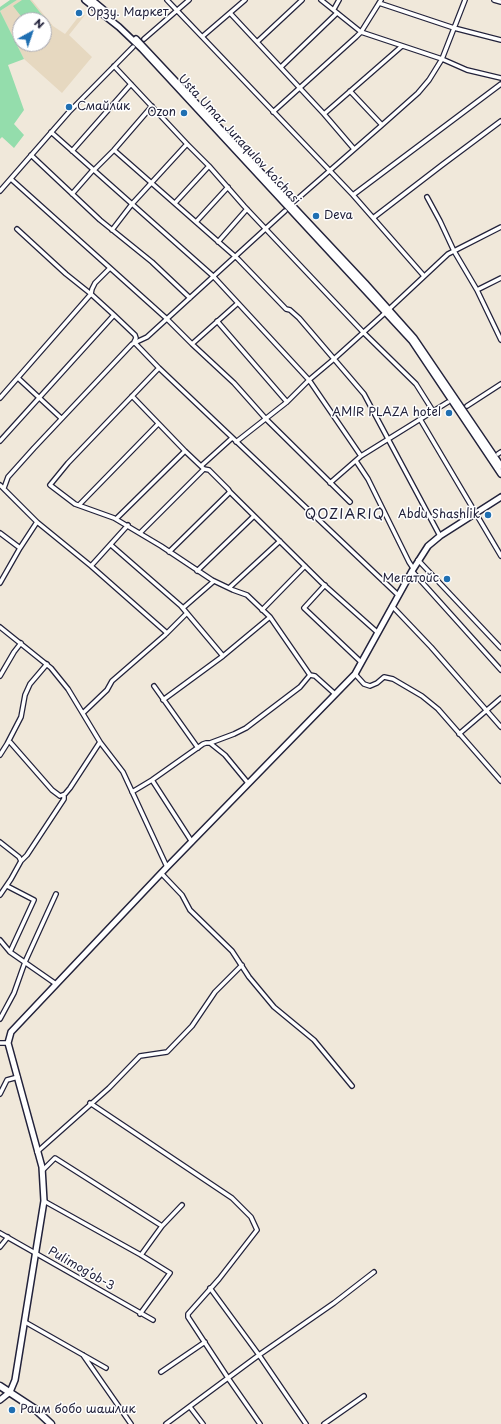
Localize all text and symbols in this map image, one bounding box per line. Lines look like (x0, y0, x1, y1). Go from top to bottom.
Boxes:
place label: Орзу. Маркет (87, 6, 169, 20)
marker: Орзу. Маркет (74, 8, 84, 18)
north arrow (12, 12, 52, 52)
text: N (31, 14, 48, 33)
street label: Usta Umar Juraqulov ko'chasi (175, 72, 303, 208)
place label: Смайлик (77, 100, 130, 114)
marker: Смайлик (64, 102, 74, 112)
place label: Ozon (147, 106, 176, 120)
marker: Ozon (179, 108, 189, 118)
place label: Deva (324, 209, 353, 223)
marker: Deva (311, 211, 321, 221)
place label: AMIR PLAZA hotel (332, 406, 441, 420)
marker: AMIR PLAZA hotel (444, 408, 454, 418)
district label: QOZIARIQ (305, 507, 385, 523)
place label: Abdu Shashlik (398, 508, 480, 522)
marker: Abdu Shashlik (483, 510, 493, 520)
place label: Мегатойс (383, 572, 439, 586)
marker: Мегатойс (442, 574, 452, 584)
street label: Pulimog’ob-3 (45, 1244, 117, 1294)
place label: Раим бобо шашлик (20, 1403, 136, 1417)
marker: Раим бобо шашлик (7, 1405, 17, 1415)

